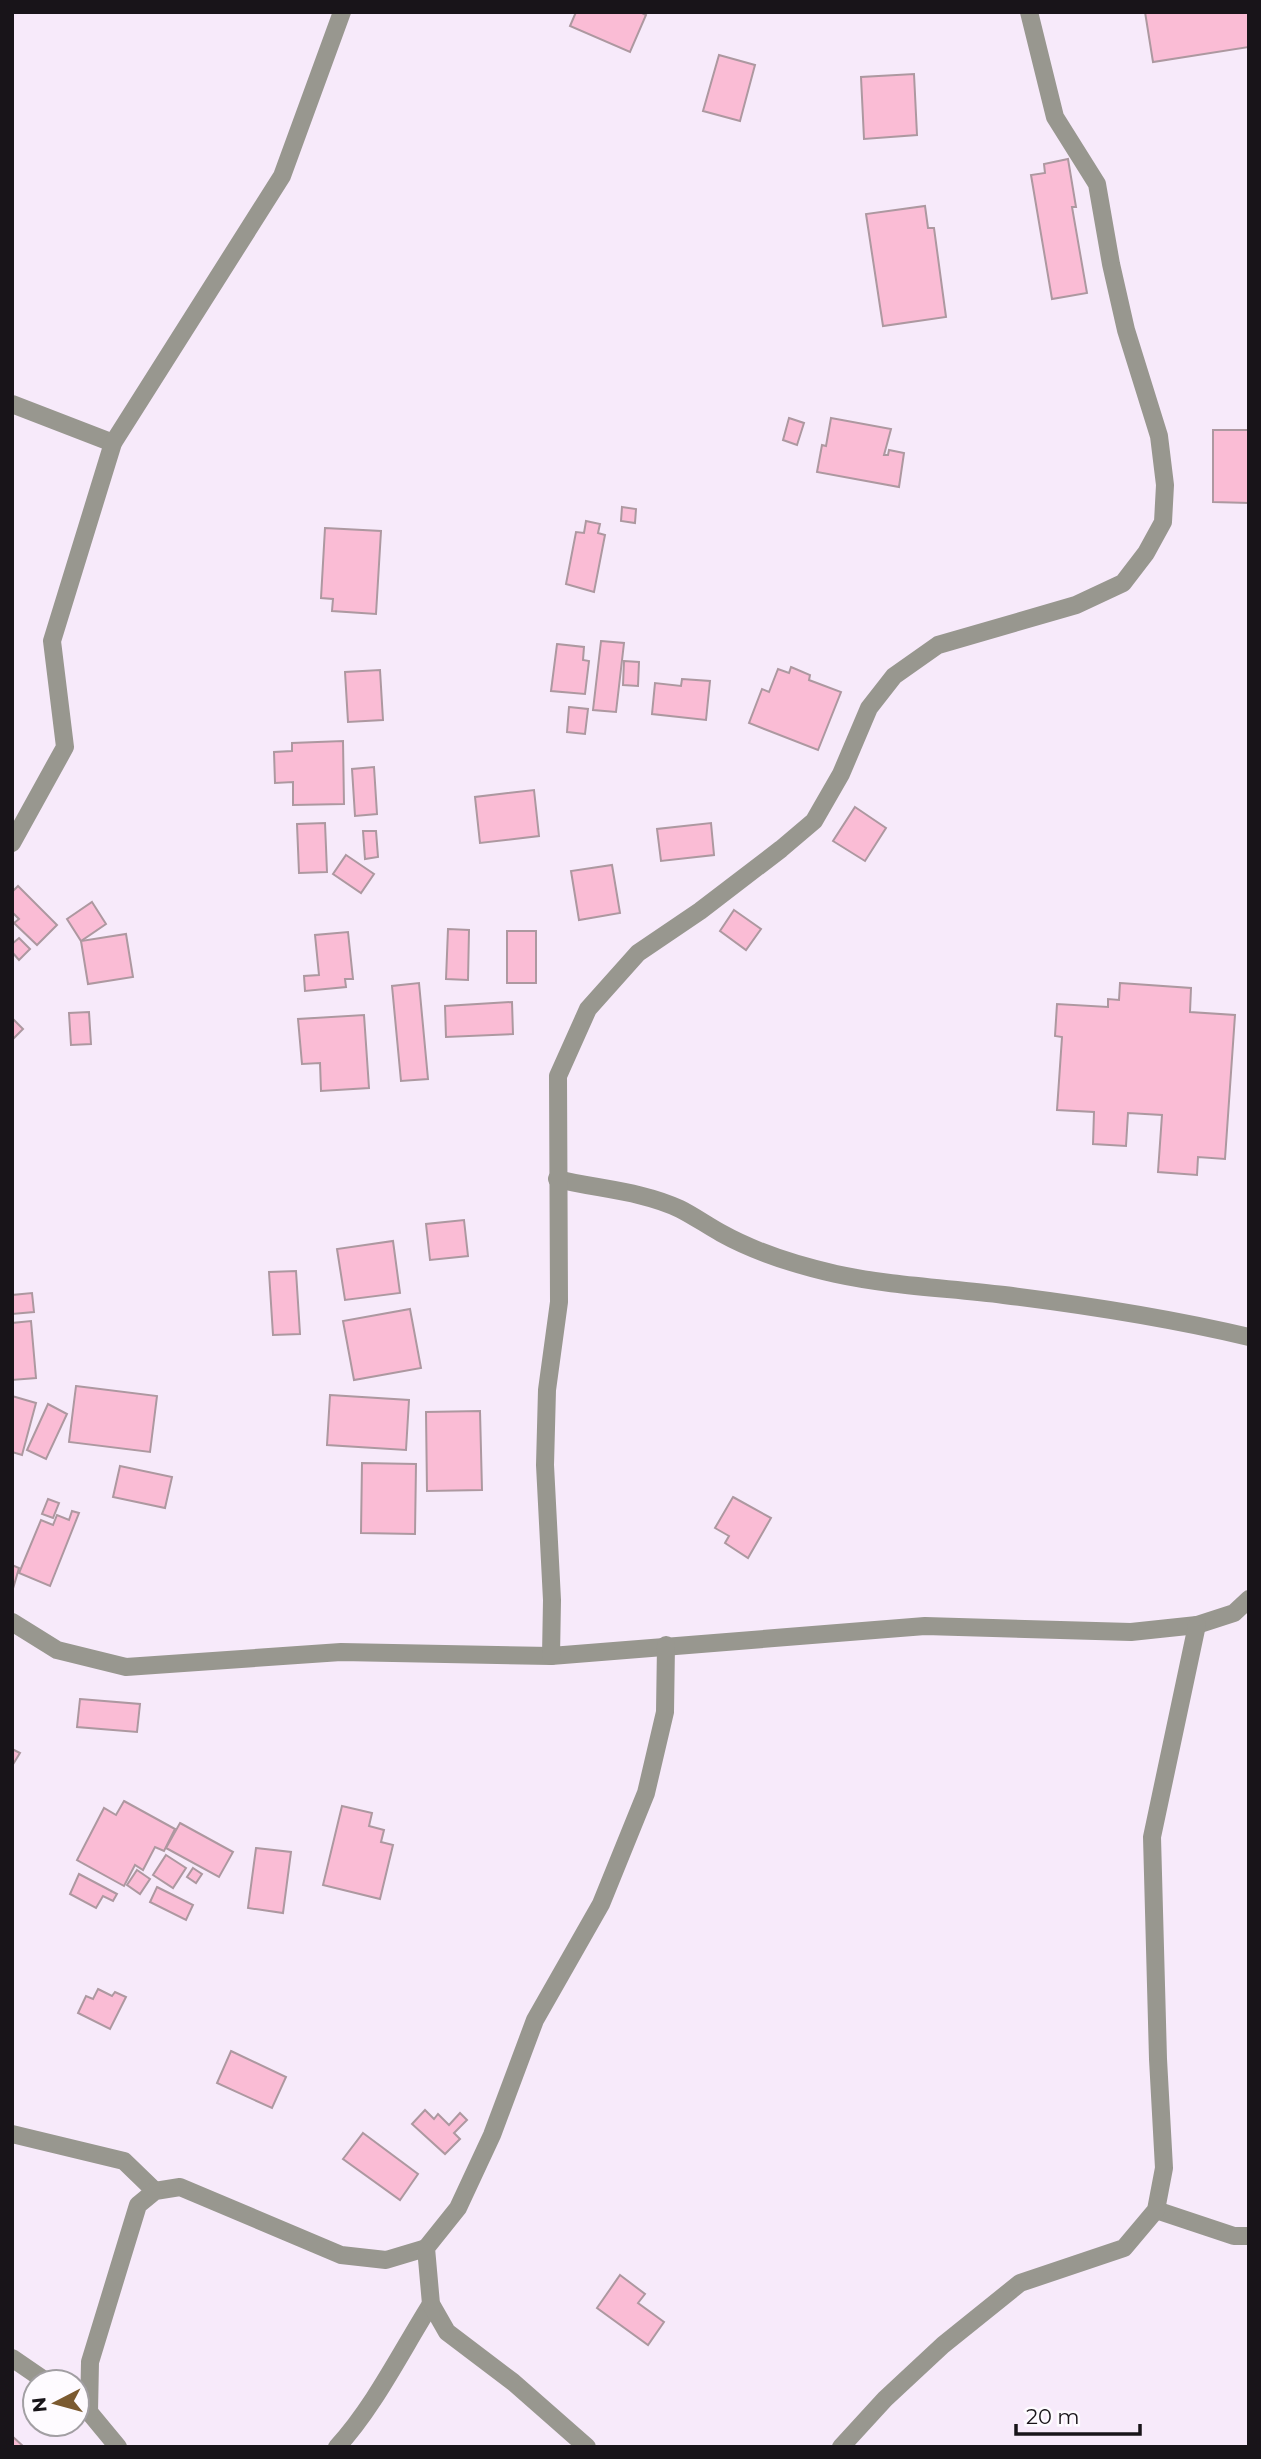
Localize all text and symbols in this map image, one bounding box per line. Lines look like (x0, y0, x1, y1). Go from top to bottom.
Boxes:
north arrow (21, 2368, 91, 2438)
scale bar (1016, 2392, 1140, 2436)
text: N (27, 2396, 52, 2414)
text: 20 m (1026, 2404, 1080, 2429)

